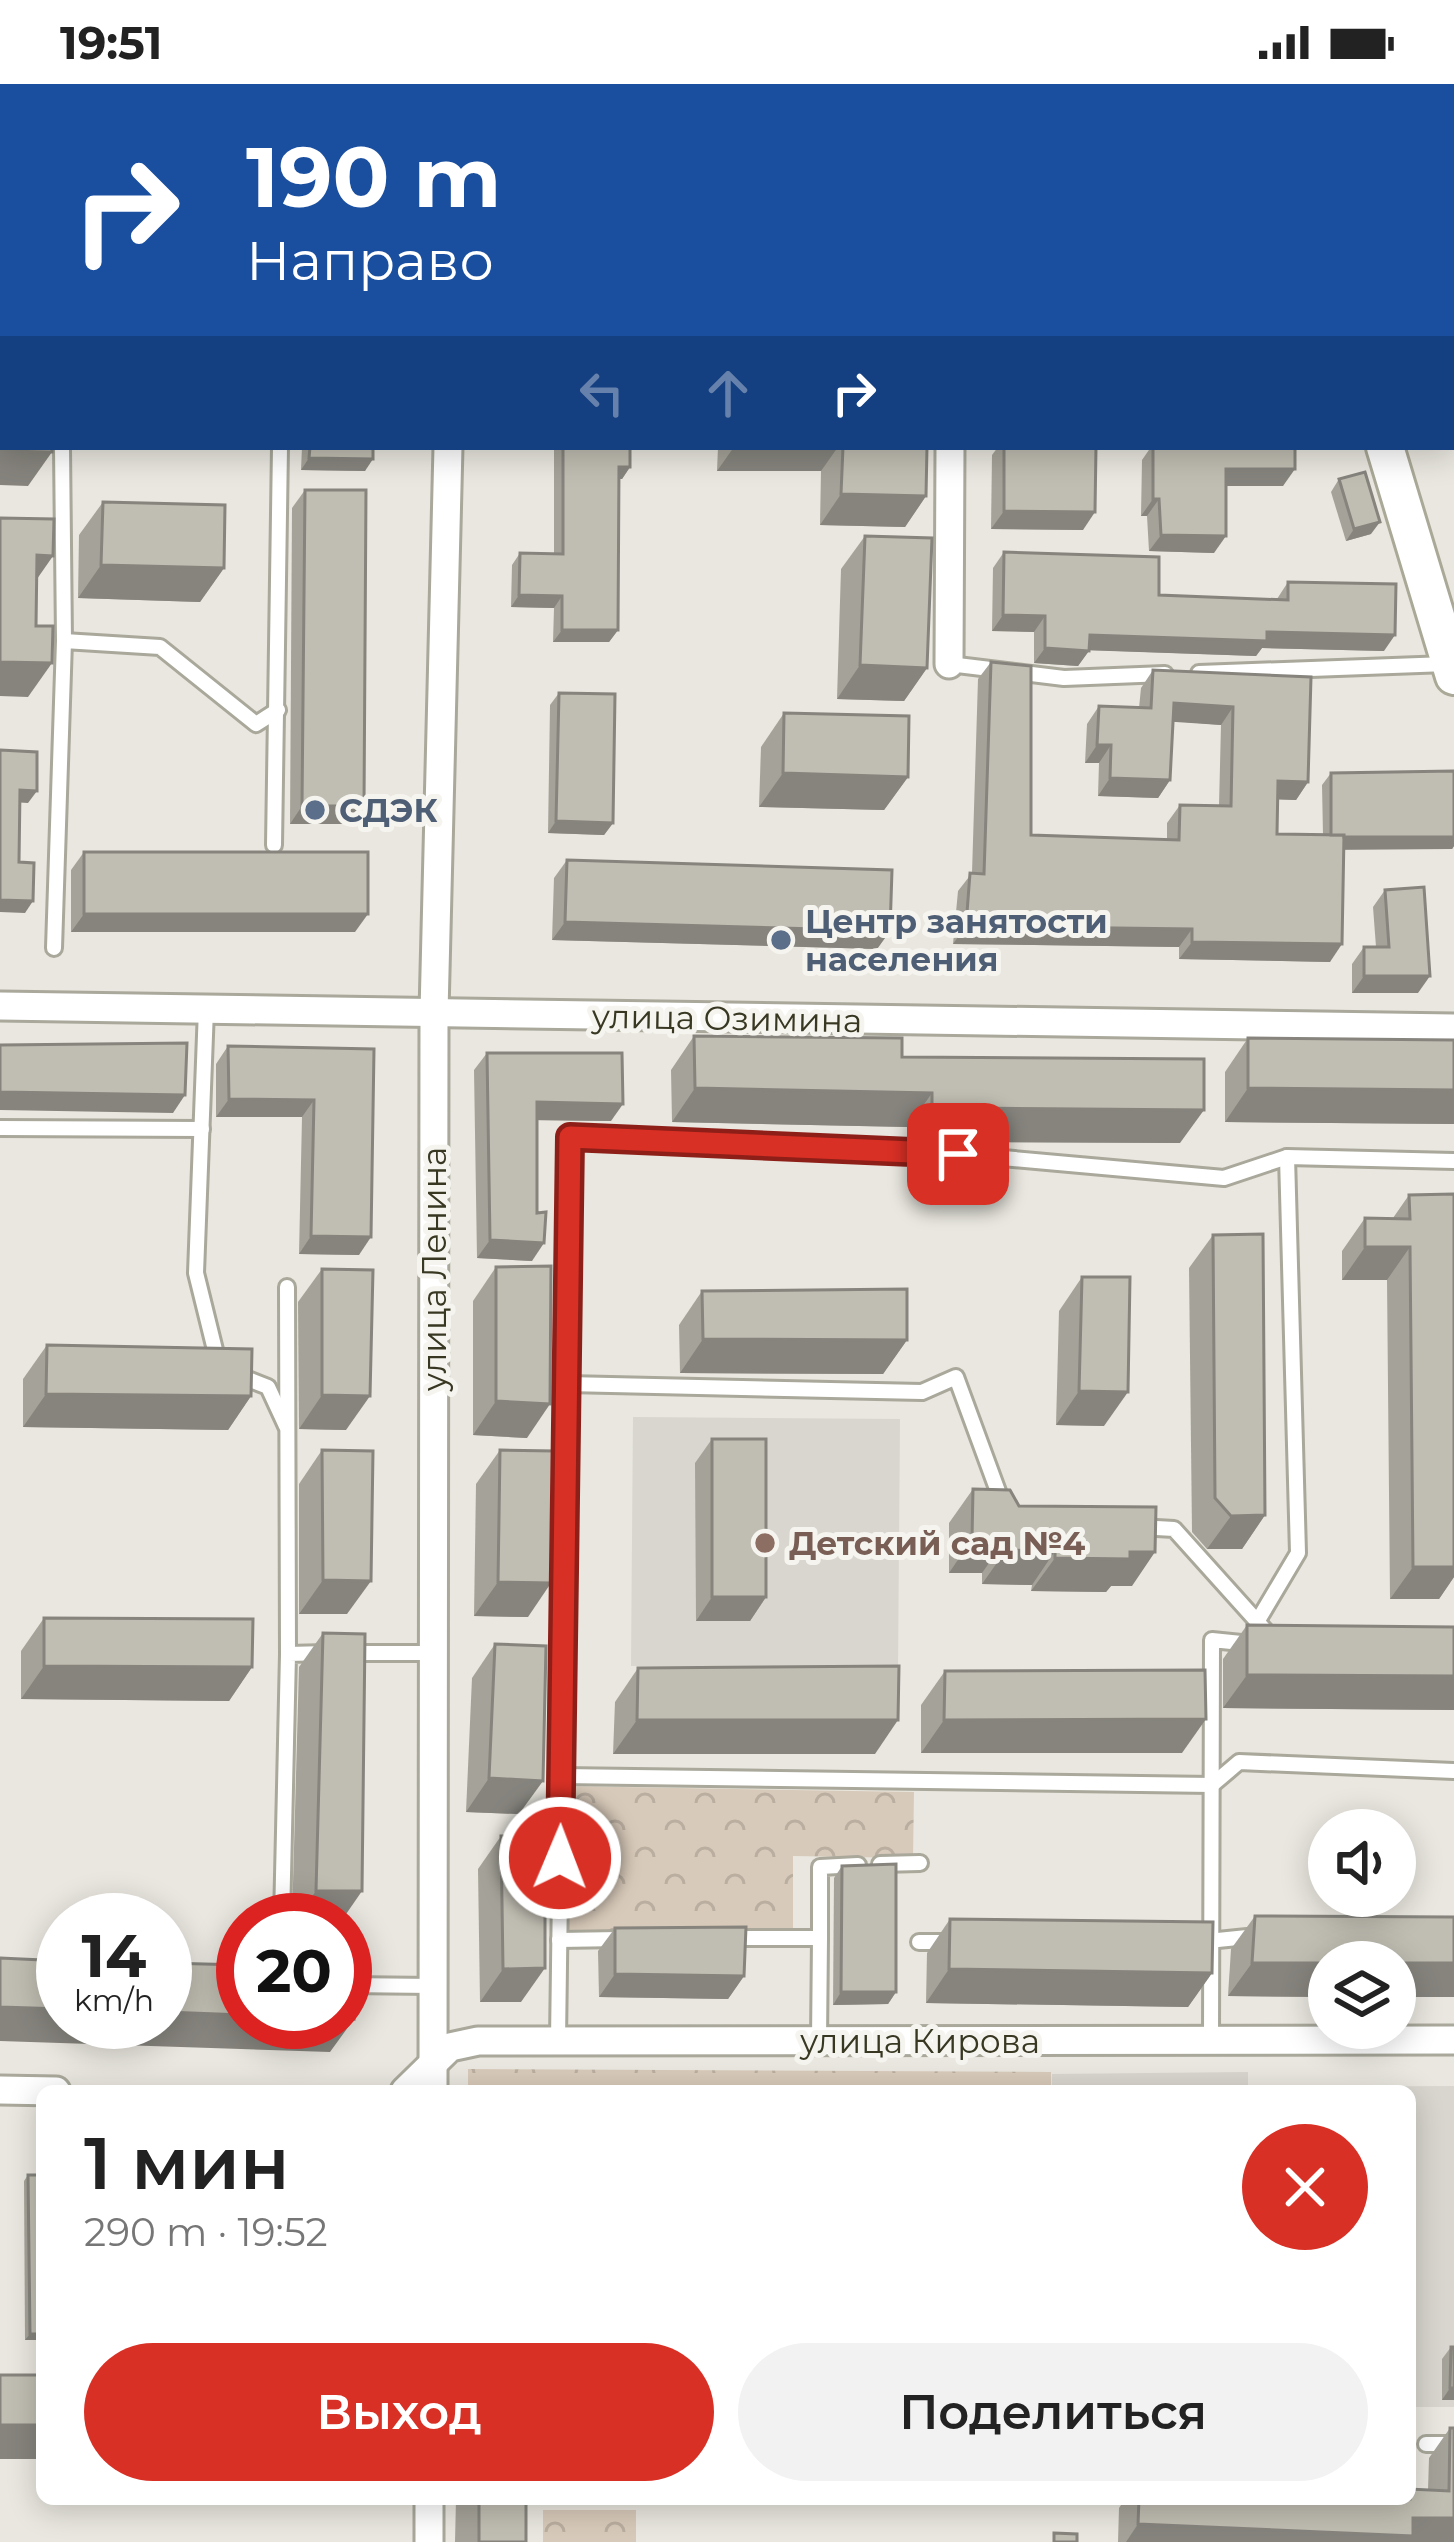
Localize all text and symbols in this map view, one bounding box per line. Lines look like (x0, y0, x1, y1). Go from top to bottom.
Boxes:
text: 19:51 (60, 15, 163, 70)
text: 190 m (246, 126, 501, 228)
icon: right (48, 132, 204, 288)
text: Направо (246, 228, 494, 294)
icon: left (569, 360, 635, 426)
icon: ahead (695, 360, 761, 426)
icon: right (821, 360, 887, 426)
place label: СДЭК (339, 790, 438, 830)
marker: СДЭК (302, 797, 328, 823)
place label: Центр занятости населения (805, 901, 1108, 979)
marker: Центр занятости населения (768, 927, 794, 953)
street label: улица Озимина (590, 996, 863, 1040)
pin (907, 1103, 1009, 1205)
icon: arrive (925, 1121, 991, 1187)
street label: улица Ленина (414, 1147, 454, 1392)
place label: Детский сад №4 (789, 1523, 1085, 1563)
marker: Детский сад №4 (752, 1530, 778, 1556)
position arrow (497, 1795, 623, 1921)
map controls (1308, 1809, 1416, 2049)
button: sound (1308, 1809, 1416, 1917)
speed limit sign: 20 (216, 1893, 372, 2049)
text: 14 (82, 1919, 146, 1992)
button: layers (1308, 1941, 1416, 2049)
text: km/h (74, 1982, 154, 2019)
street label: улица Кирова (799, 2021, 1040, 2061)
text: 1 мин (84, 2119, 289, 2207)
button: close (1242, 2124, 1368, 2250)
text: 290 m · 19:52 (84, 2208, 328, 2256)
button: Выход (84, 2343, 714, 2481)
button: Поделиться (738, 2343, 1368, 2481)

